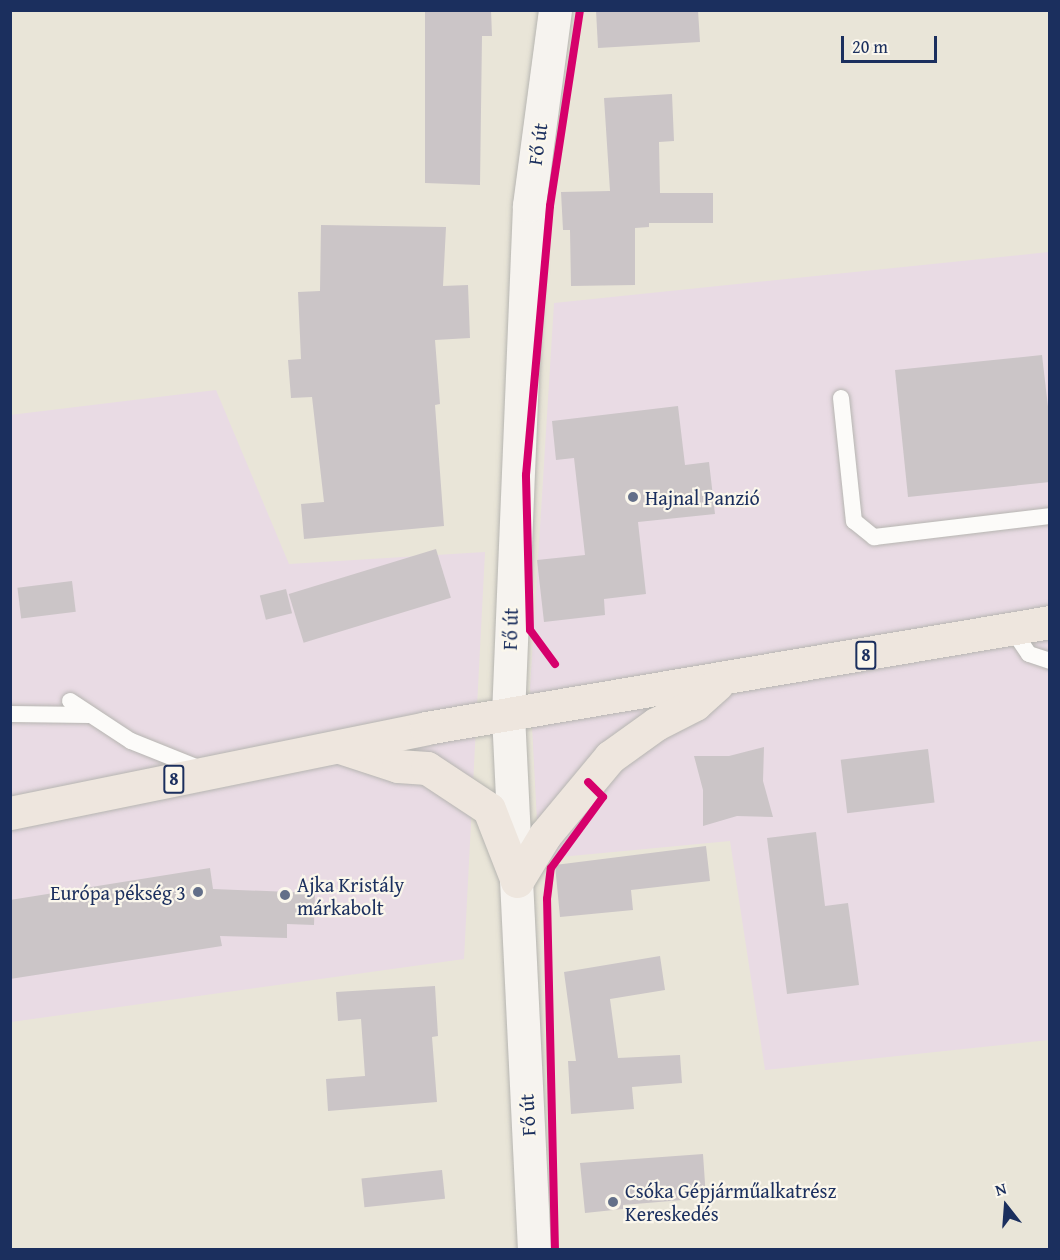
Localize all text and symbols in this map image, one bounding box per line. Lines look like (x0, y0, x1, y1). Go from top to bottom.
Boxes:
scale bar (844, 24, 940, 62)
text: 20 m (852, 33, 888, 60)
street label: Fő út (522, 121, 552, 167)
place label: Hajnal Panzió (645, 485, 760, 509)
marker: Hajnal Panzió (626, 490, 640, 504)
street label: Fő út (497, 607, 523, 651)
road number: 8 (854, 640, 878, 670)
road number: 8 (162, 764, 186, 794)
place label: Ajka Kristály márkabolt (297, 872, 404, 919)
place label: Európa pékség 3 (50, 880, 186, 904)
marker: Európa pékség 3 (191, 885, 205, 899)
marker: Ajka Kristály márkabolt (278, 888, 292, 902)
street label: Fő út (514, 1093, 540, 1137)
north arrow (976, 1176, 1036, 1236)
text: N (992, 1176, 1009, 1202)
place label: Csóka Gépjárműalkatrész Kereskedés (625, 1178, 836, 1225)
marker: Csóka Gépjárműalkatrész Kereskedés (606, 1195, 620, 1209)

